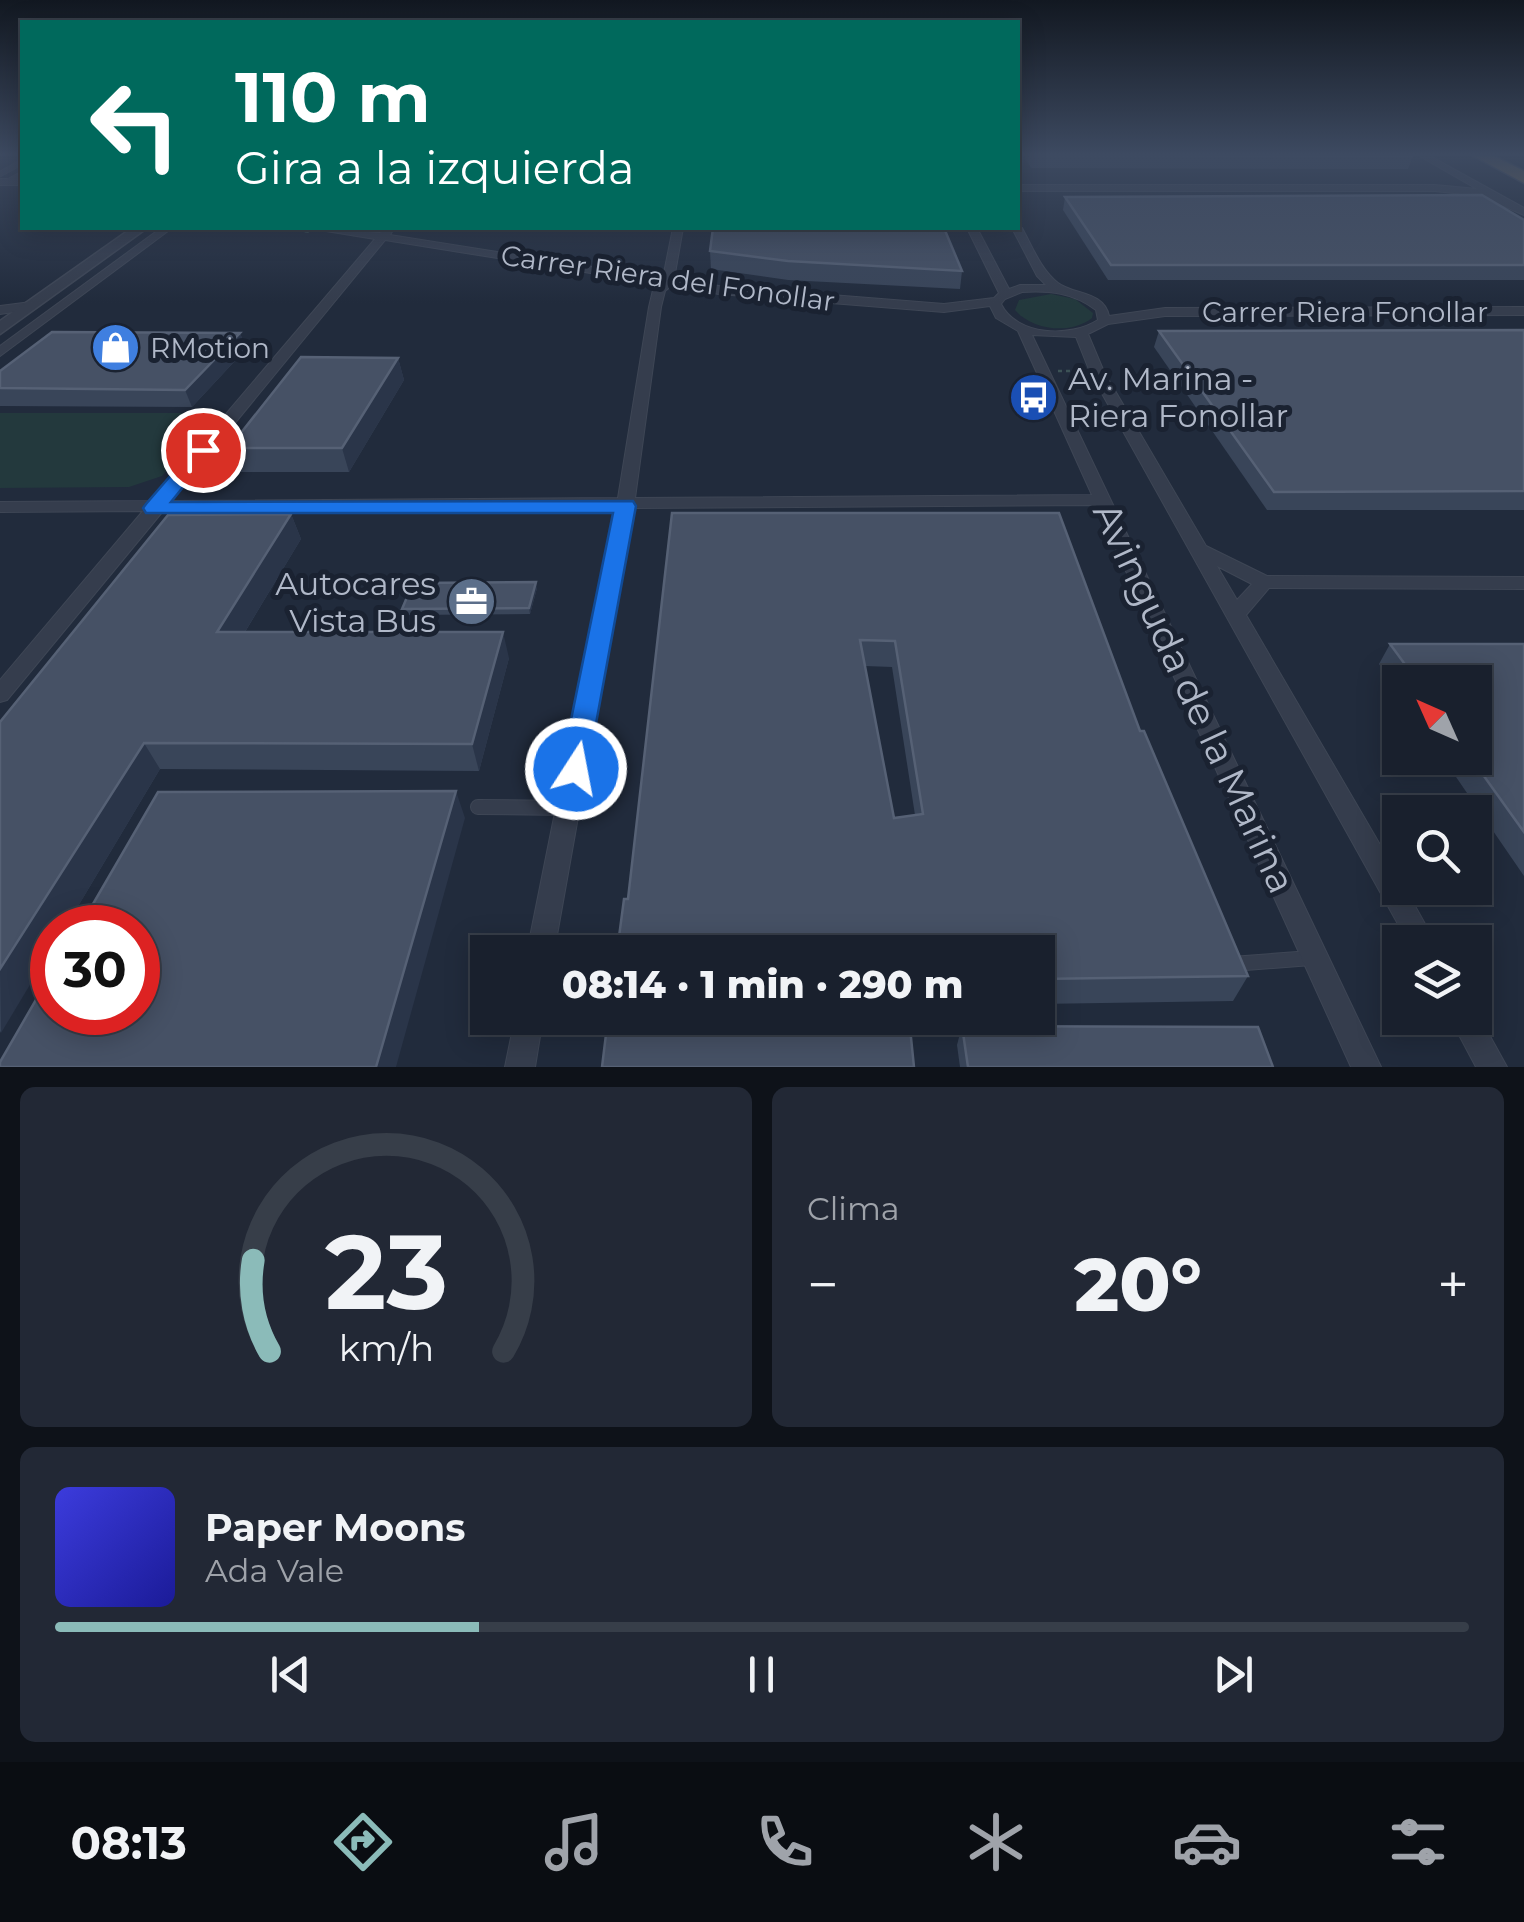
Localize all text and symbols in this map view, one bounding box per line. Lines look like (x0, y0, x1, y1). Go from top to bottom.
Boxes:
text: 110 m (235, 54, 431, 140)
icon: left (70, 60, 200, 190)
text: Gira a la izquierda (235, 140, 635, 195)
street label: Carrer Riera del Fonollar (499, 238, 837, 318)
street label: Carrer Riera Fonollar (1202, 295, 1488, 329)
shop icon: RMotion (89, 322, 141, 374)
place label: RMotion (150, 331, 270, 365)
place label: Av. Marina - Riera Fonollar (1068, 359, 1288, 435)
bus stop icon: Av. Marina - Riera Fonollar (1007, 371, 1059, 423)
pin (161, 408, 246, 493)
icon: arrive (176, 423, 231, 478)
street label: Avinguda de la Marina (1083, 495, 1306, 901)
place label: Autocares Vista Bus (275, 564, 436, 640)
office icon: Autocares Vista Bus (445, 576, 497, 628)
north arrow (1382, 665, 1492, 775)
map controls (1382, 665, 1492, 1035)
position arrow (524, 717, 628, 821)
button: search (1382, 795, 1492, 905)
speed limit sign: 30 (30, 905, 160, 1035)
button: layers (1382, 925, 1492, 1035)
text: 08:14 · 1 min · 290 m (562, 961, 963, 1008)
text: Clima (807, 1189, 900, 1228)
text: 23 (325, 1208, 447, 1335)
text: 20° (1074, 1238, 1202, 1330)
text: − (807, 1251, 839, 1318)
text: + (1437, 1251, 1469, 1318)
text: km/h (338, 1326, 434, 1370)
text: Paper Moons (205, 1504, 466, 1551)
text: Ada Vale (205, 1551, 344, 1590)
icon: previous (263, 1647, 318, 1702)
icon: pause (734, 1647, 789, 1702)
icon: next (1206, 1647, 1261, 1702)
icon: directions (328, 1807, 398, 1877)
icon: music (539, 1807, 609, 1877)
icon: phone (750, 1807, 820, 1877)
icon: climate (961, 1807, 1031, 1877)
icon: car (1172, 1807, 1242, 1877)
icon: filters (1383, 1807, 1453, 1877)
text: 08:13 (71, 1815, 187, 1870)

